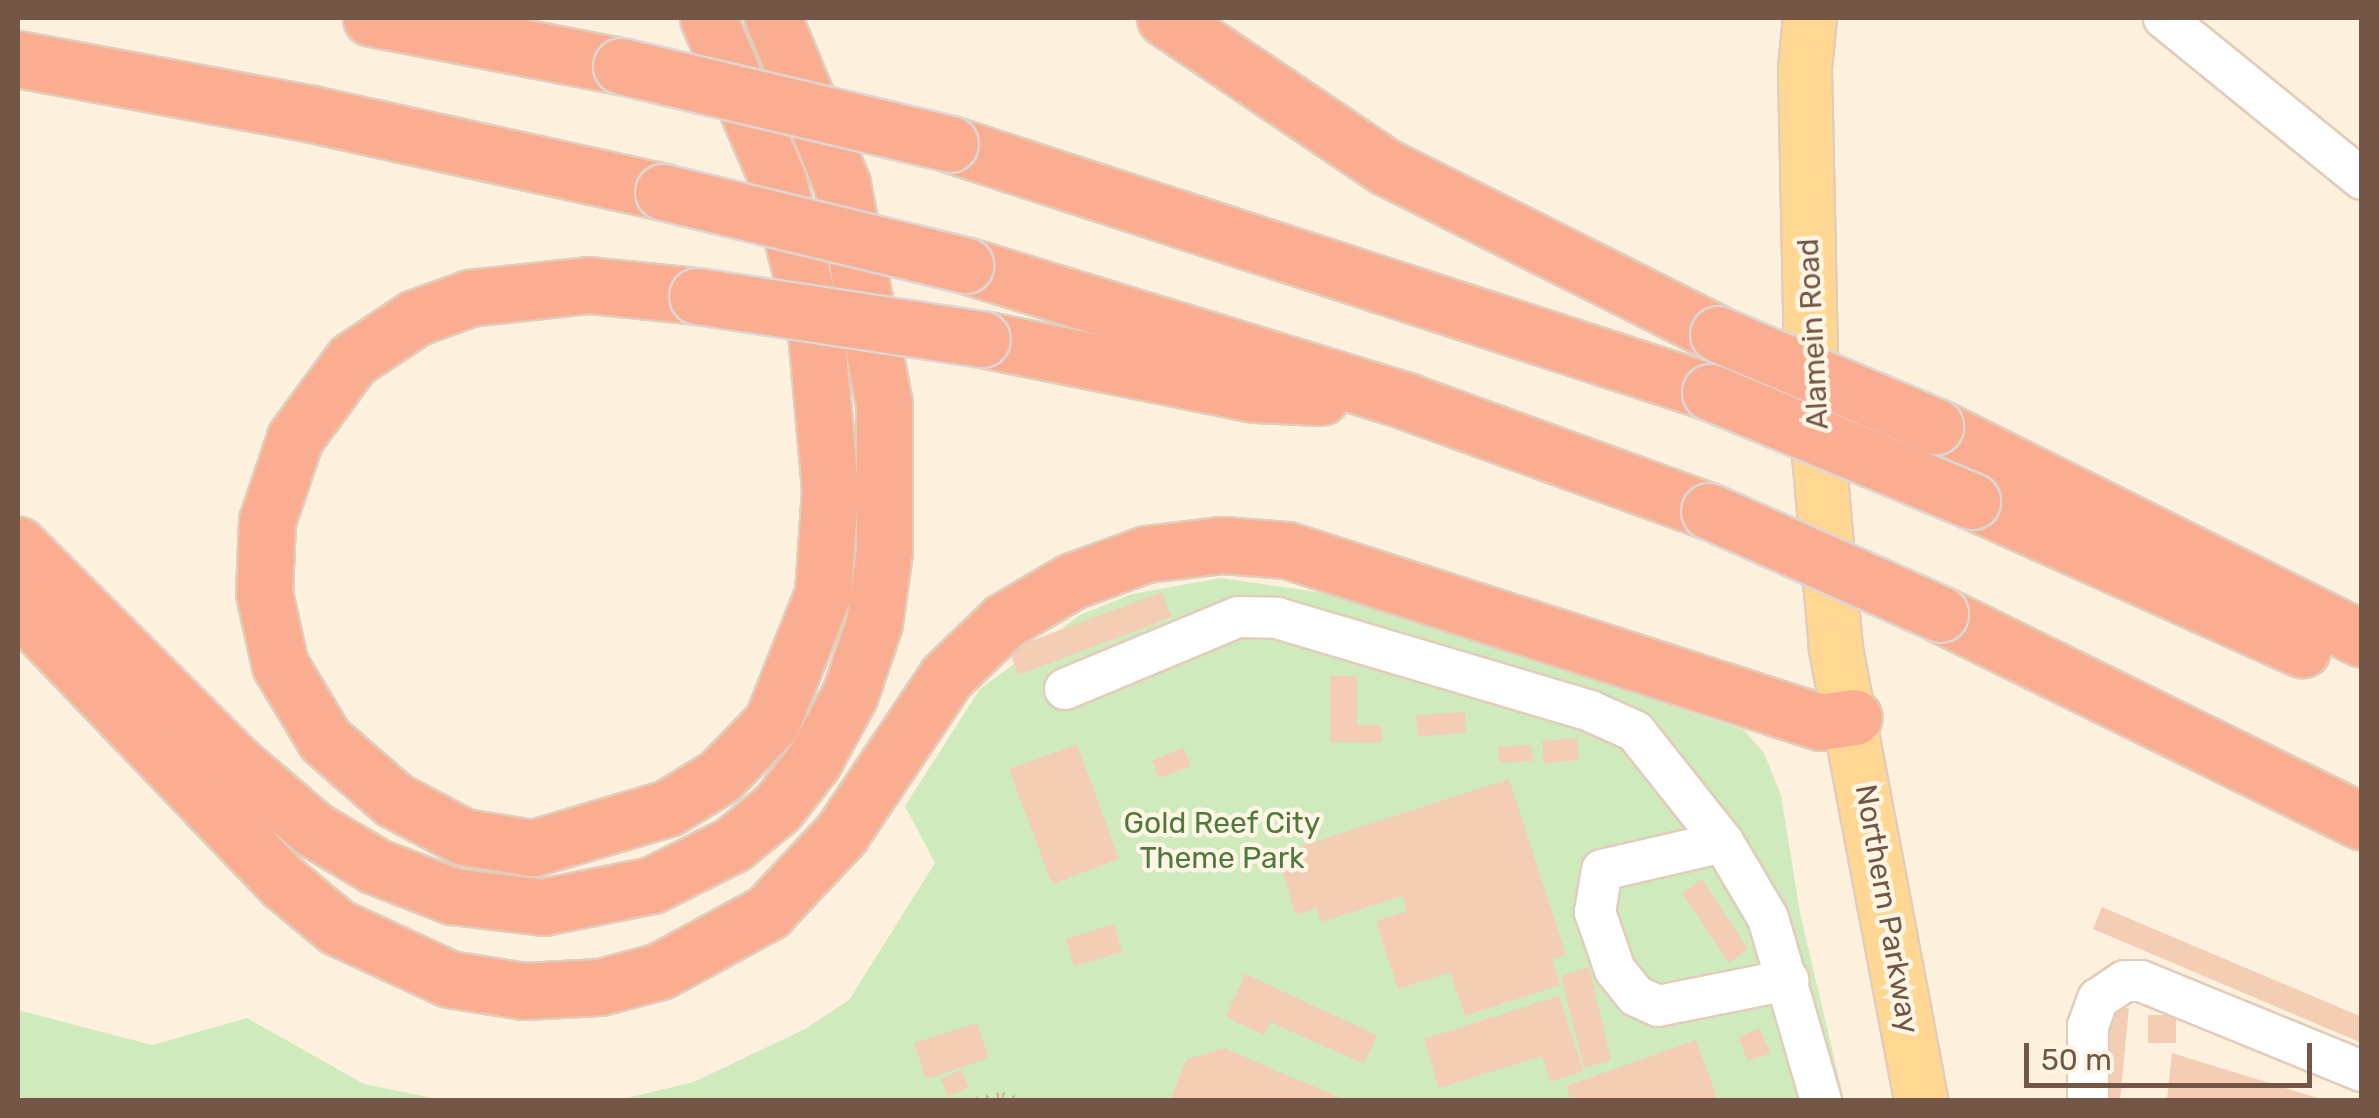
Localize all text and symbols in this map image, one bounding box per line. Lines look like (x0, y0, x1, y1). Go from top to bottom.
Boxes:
street label: Alamein Road (1790, 238, 1836, 430)
street label: Northern Parkway (1847, 782, 1927, 1036)
park label: Gold Reef City Theme Park (1123, 805, 1321, 876)
scale bar (2029, 1023, 2316, 1085)
text: 50 m (2041, 1042, 2112, 1078)

